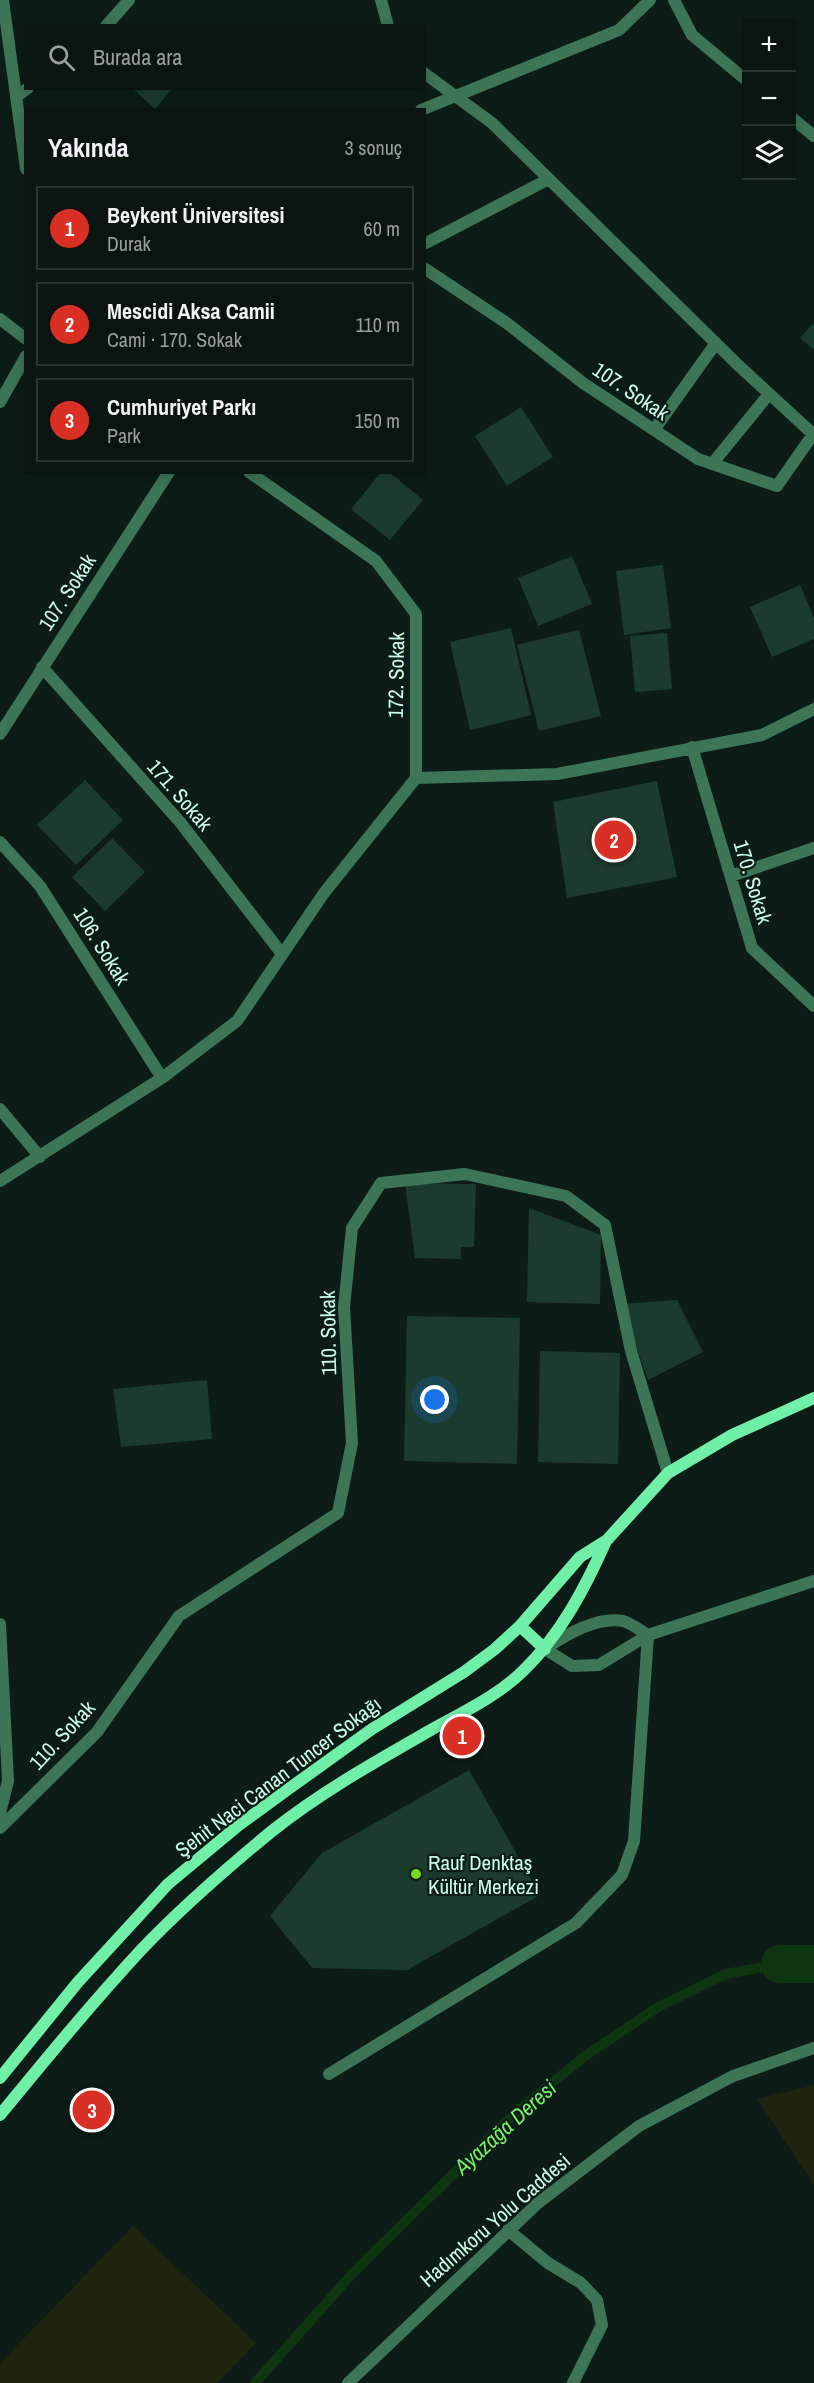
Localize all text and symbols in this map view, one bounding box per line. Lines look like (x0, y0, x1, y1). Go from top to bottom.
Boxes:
map controls (742, 18, 796, 180)
button: + (742, 18, 796, 72)
search box (24, 24, 426, 90)
icon: search (45, 41, 78, 74)
text: Burada ara (93, 42, 182, 72)
button: − (742, 72, 796, 126)
button: layers (742, 126, 796, 180)
text: Yakında (48, 130, 129, 165)
text: 3 sonuç (345, 134, 402, 161)
text: Beykent Üniversitesi (107, 200, 284, 230)
text: 1 (65, 215, 74, 242)
text: 60 m (364, 215, 400, 242)
text: Durak (107, 230, 151, 257)
text: Mescidi Aksa Camii (107, 296, 275, 326)
text: 2 (65, 311, 74, 338)
text: 110 m (356, 311, 400, 338)
text: Cami · 170. Sokak (107, 326, 242, 353)
street label: 107. Sokak (587, 355, 675, 427)
text: Cumhuriyet Parkı (107, 392, 256, 422)
text: 3 (65, 407, 74, 434)
text: 150 m (354, 407, 400, 434)
text: Park (107, 422, 141, 449)
street label: 107. Sokak (31, 548, 103, 636)
street label: 172. Sokak (381, 631, 411, 718)
street label: 171. Sokak (141, 753, 219, 837)
pin: 2 (594, 818, 634, 862)
street label: 170. Sokak (727, 837, 780, 928)
street label: 106. Sokak (67, 902, 137, 991)
street label: 110. Sokak (313, 1290, 343, 1376)
your location (420, 1385, 449, 1414)
street label: Şehit Naci Canan Tuncer Sokağı (169, 1690, 387, 1864)
street label: 110. Sokak (22, 1694, 102, 1776)
pin: 1 (442, 1714, 482, 1758)
place label: Rauf Denktaş Kültür Merkezi (428, 1848, 539, 1901)
marker: Rauf Denktaş Kültür Merkezi (409, 1867, 423, 1881)
water label: Ayazağa Deresi (447, 2073, 563, 2182)
pin: 3 (72, 2088, 112, 2132)
street label: Hadımkoru Yolu Caddesi (414, 2146, 576, 2294)

